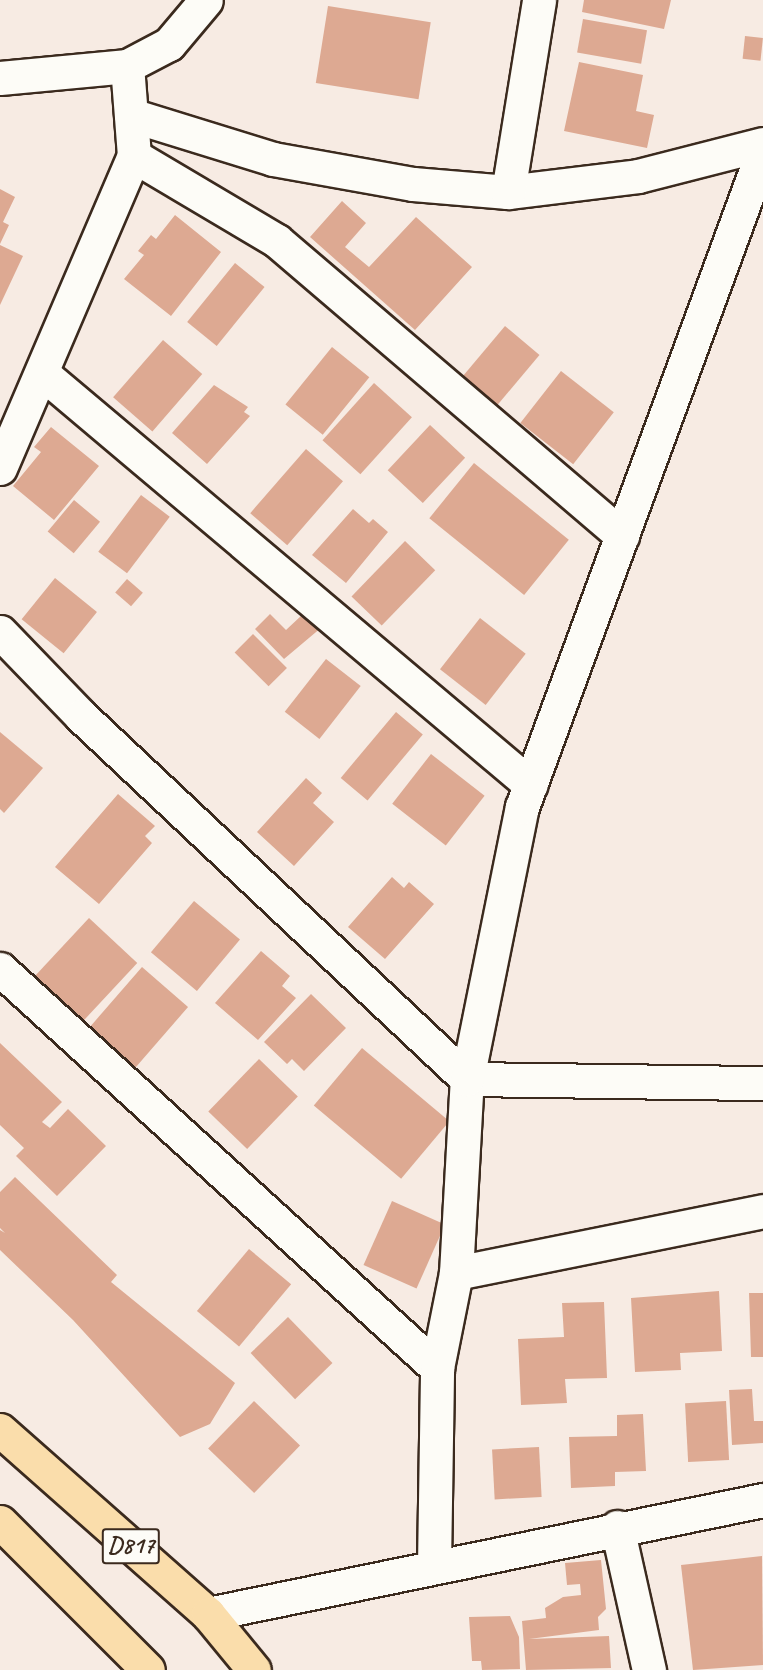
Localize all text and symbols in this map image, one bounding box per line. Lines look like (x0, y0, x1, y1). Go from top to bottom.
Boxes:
road number: D817 (101, 1525, 161, 1567)

